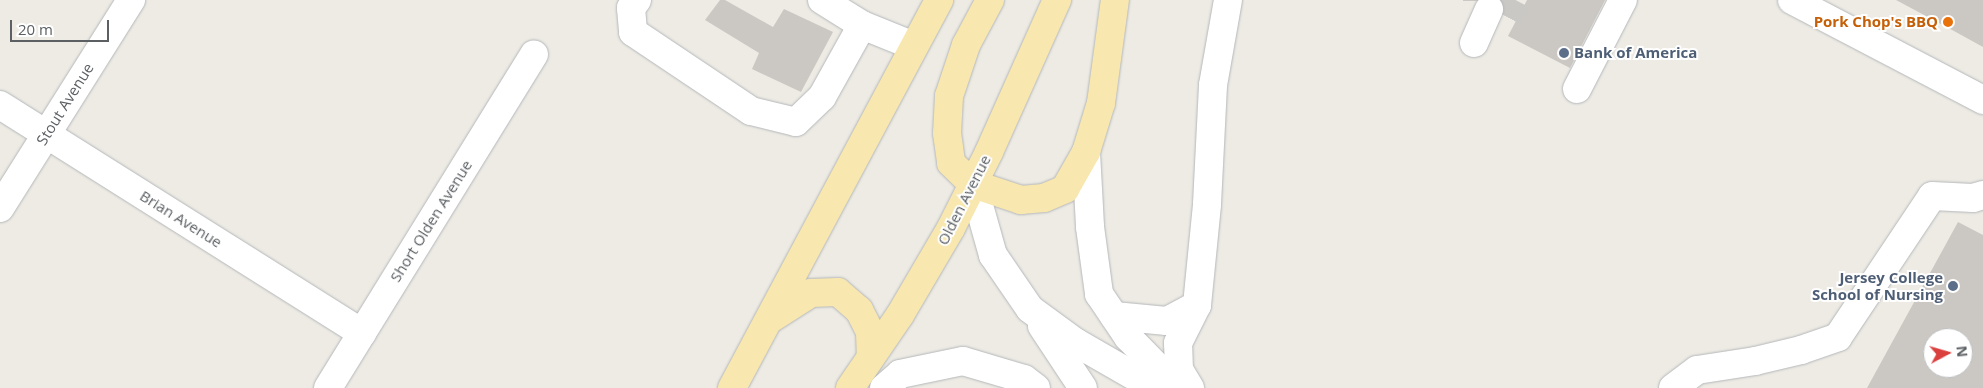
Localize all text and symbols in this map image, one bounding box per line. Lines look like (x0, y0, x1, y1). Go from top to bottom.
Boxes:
scale bar (12, 10, 111, 42)
place label: Pork Chop's BBQ (1814, 13, 1938, 31)
marker: Pork Chop's BBQ (1942, 16, 1954, 28)
text: 20 m (18, 19, 53, 39)
place label: Bank of America (1574, 44, 1697, 62)
marker: Bank of America (1558, 47, 1570, 59)
street label: Stout Avenue (33, 60, 97, 148)
street label: Olden Avenue (934, 152, 994, 248)
street label: Short Olden Avenue (386, 157, 476, 285)
street label: Brian Avenue (137, 187, 225, 251)
place label: Jersey College School of Nursing (1812, 268, 1943, 303)
marker: Jersey College School of Nursing (1947, 280, 1959, 292)
north arrow (1923, 328, 1973, 378)
text: N (1952, 345, 1972, 358)

